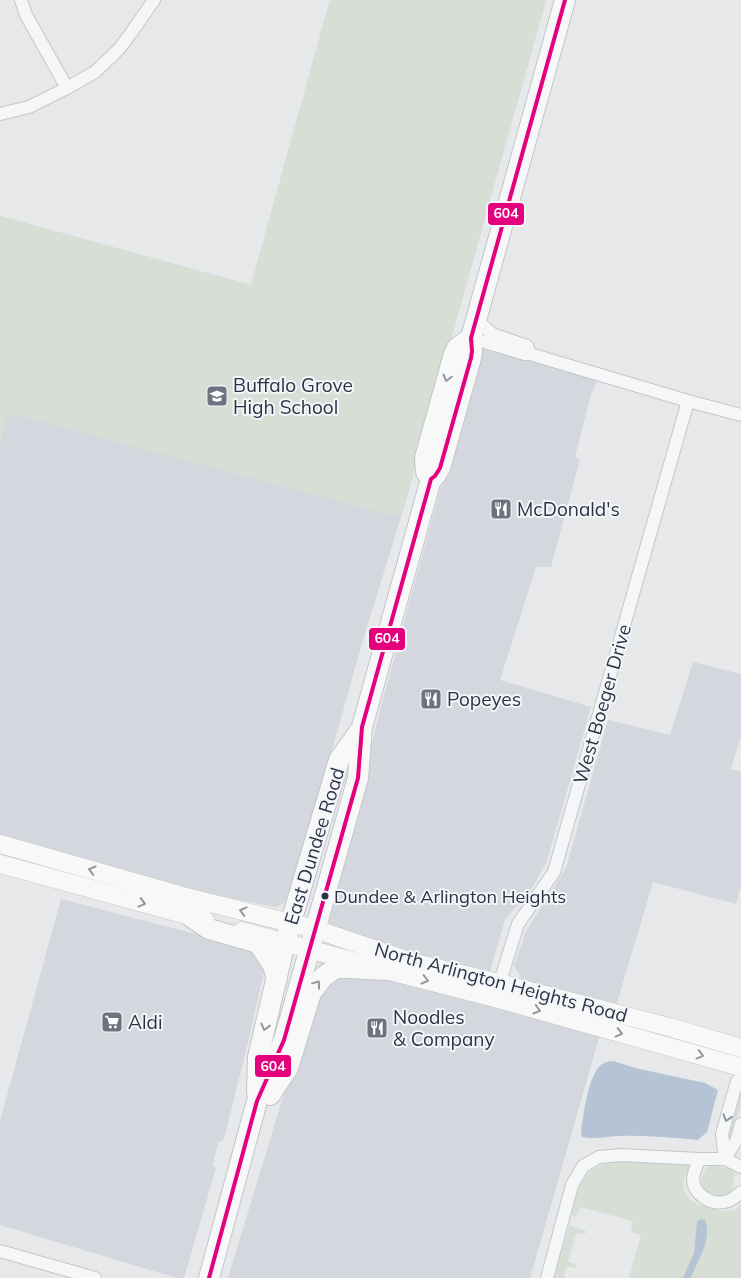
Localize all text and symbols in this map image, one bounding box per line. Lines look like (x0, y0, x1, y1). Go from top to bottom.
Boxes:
line badge: 604 (487, 202, 525, 226)
text: 604 (493, 204, 519, 222)
place label: Buffalo Grove High School (233, 373, 353, 419)
one-way arrow (442, 373, 453, 382)
school or university icon: Buffalo Grove High School (205, 384, 229, 408)
restaurant icon: McDonald's (489, 497, 513, 521)
place label: McDonald's (517, 497, 620, 521)
street label: West Boeger Drive (568, 621, 636, 787)
line badge: 604 (368, 627, 406, 651)
text: 604 (374, 629, 400, 647)
restaurant icon: Popeyes (419, 687, 443, 711)
place label: Popeyes (447, 687, 521, 711)
street label: East Dundee Road (279, 764, 349, 928)
one-way arrow (88, 865, 97, 875)
place label: Dundee & Arlington Heights (334, 885, 566, 908)
marker: Dundee & Arlington Heights (320, 891, 330, 901)
one-way arrow (138, 898, 146, 908)
one-way arrow (239, 906, 248, 917)
street label: North Arlington Heights Road (372, 937, 630, 1027)
one-way arrow (421, 974, 430, 985)
one-way arrow (312, 981, 320, 990)
place label: Noodles & Company (393, 1005, 495, 1051)
one-way arrow (532, 1005, 540, 1015)
supermarket icon: Aldi (100, 1010, 124, 1034)
place label: Aldi (128, 1010, 162, 1034)
restaurant icon: Noodles & Company (365, 1016, 389, 1040)
one-way arrow (261, 1022, 271, 1030)
one-way arrow (614, 1027, 623, 1038)
one-way arrow (695, 1050, 704, 1060)
line badge: 604 (254, 1054, 292, 1078)
text: 604 (260, 1057, 286, 1075)
one-way arrow (722, 1113, 732, 1121)

